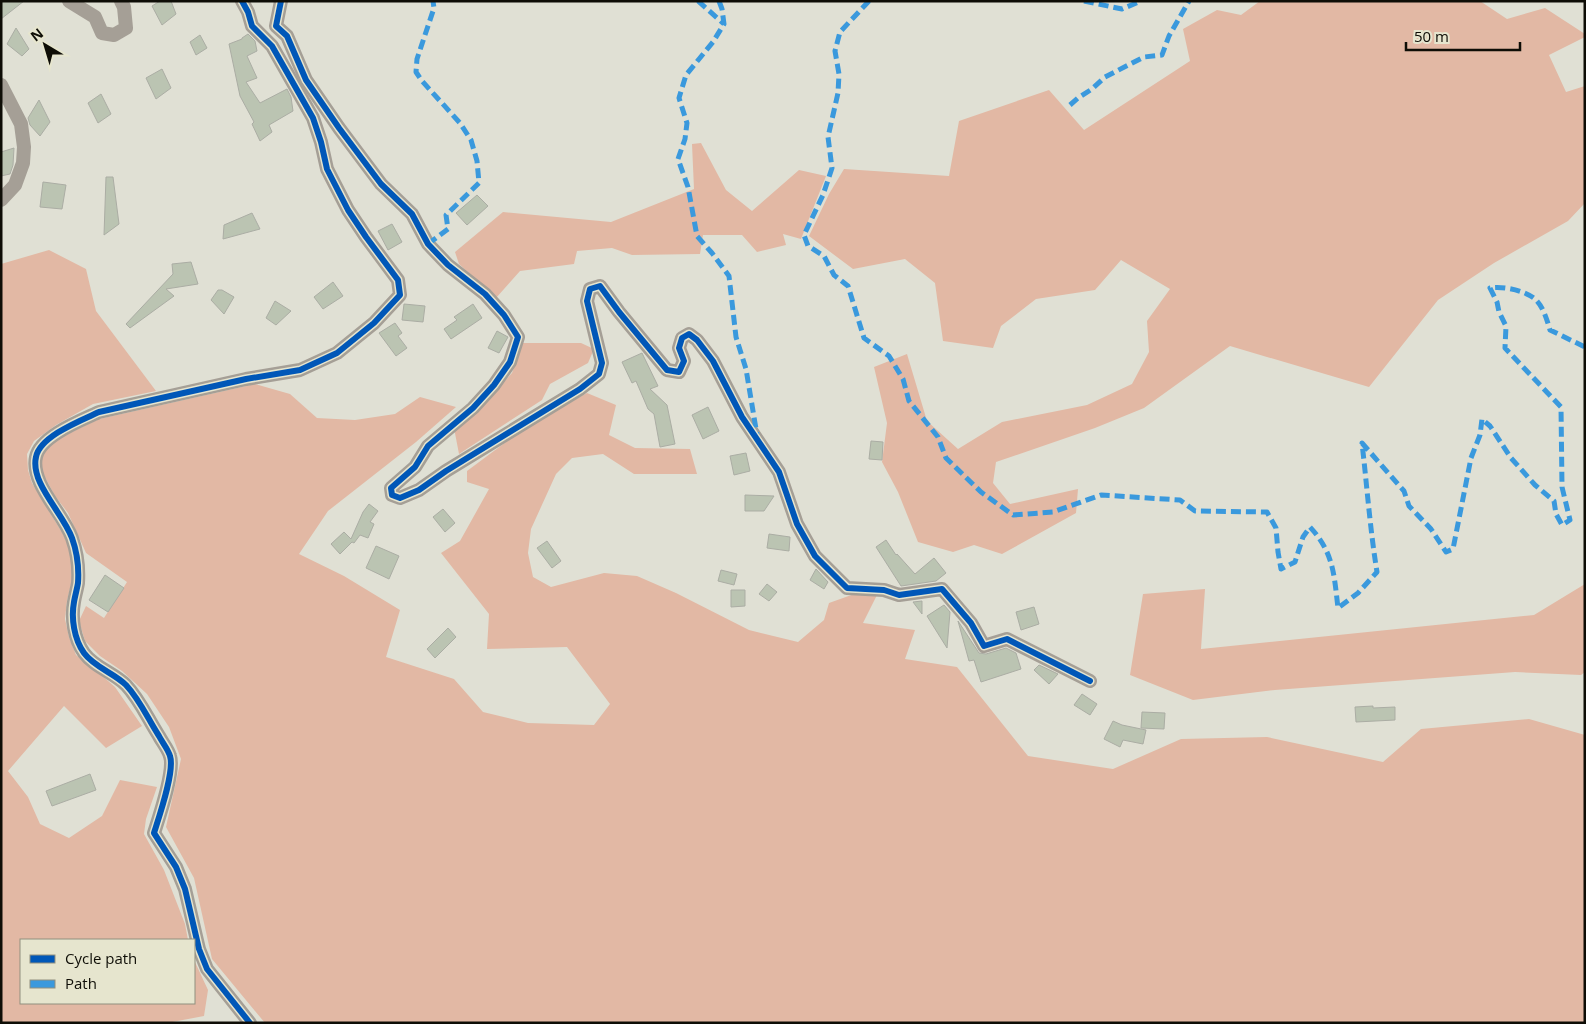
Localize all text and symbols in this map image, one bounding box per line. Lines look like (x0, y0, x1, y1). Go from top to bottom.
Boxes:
north arrow (20, 20, 70, 70)
scale bar (1406, 20, 1520, 52)
text: N (26, 23, 47, 45)
text: 50 m (1414, 26, 1449, 46)
legend (20, 939, 195, 1004)
text: Cycle path (65, 948, 137, 968)
text: Path (65, 973, 97, 993)

